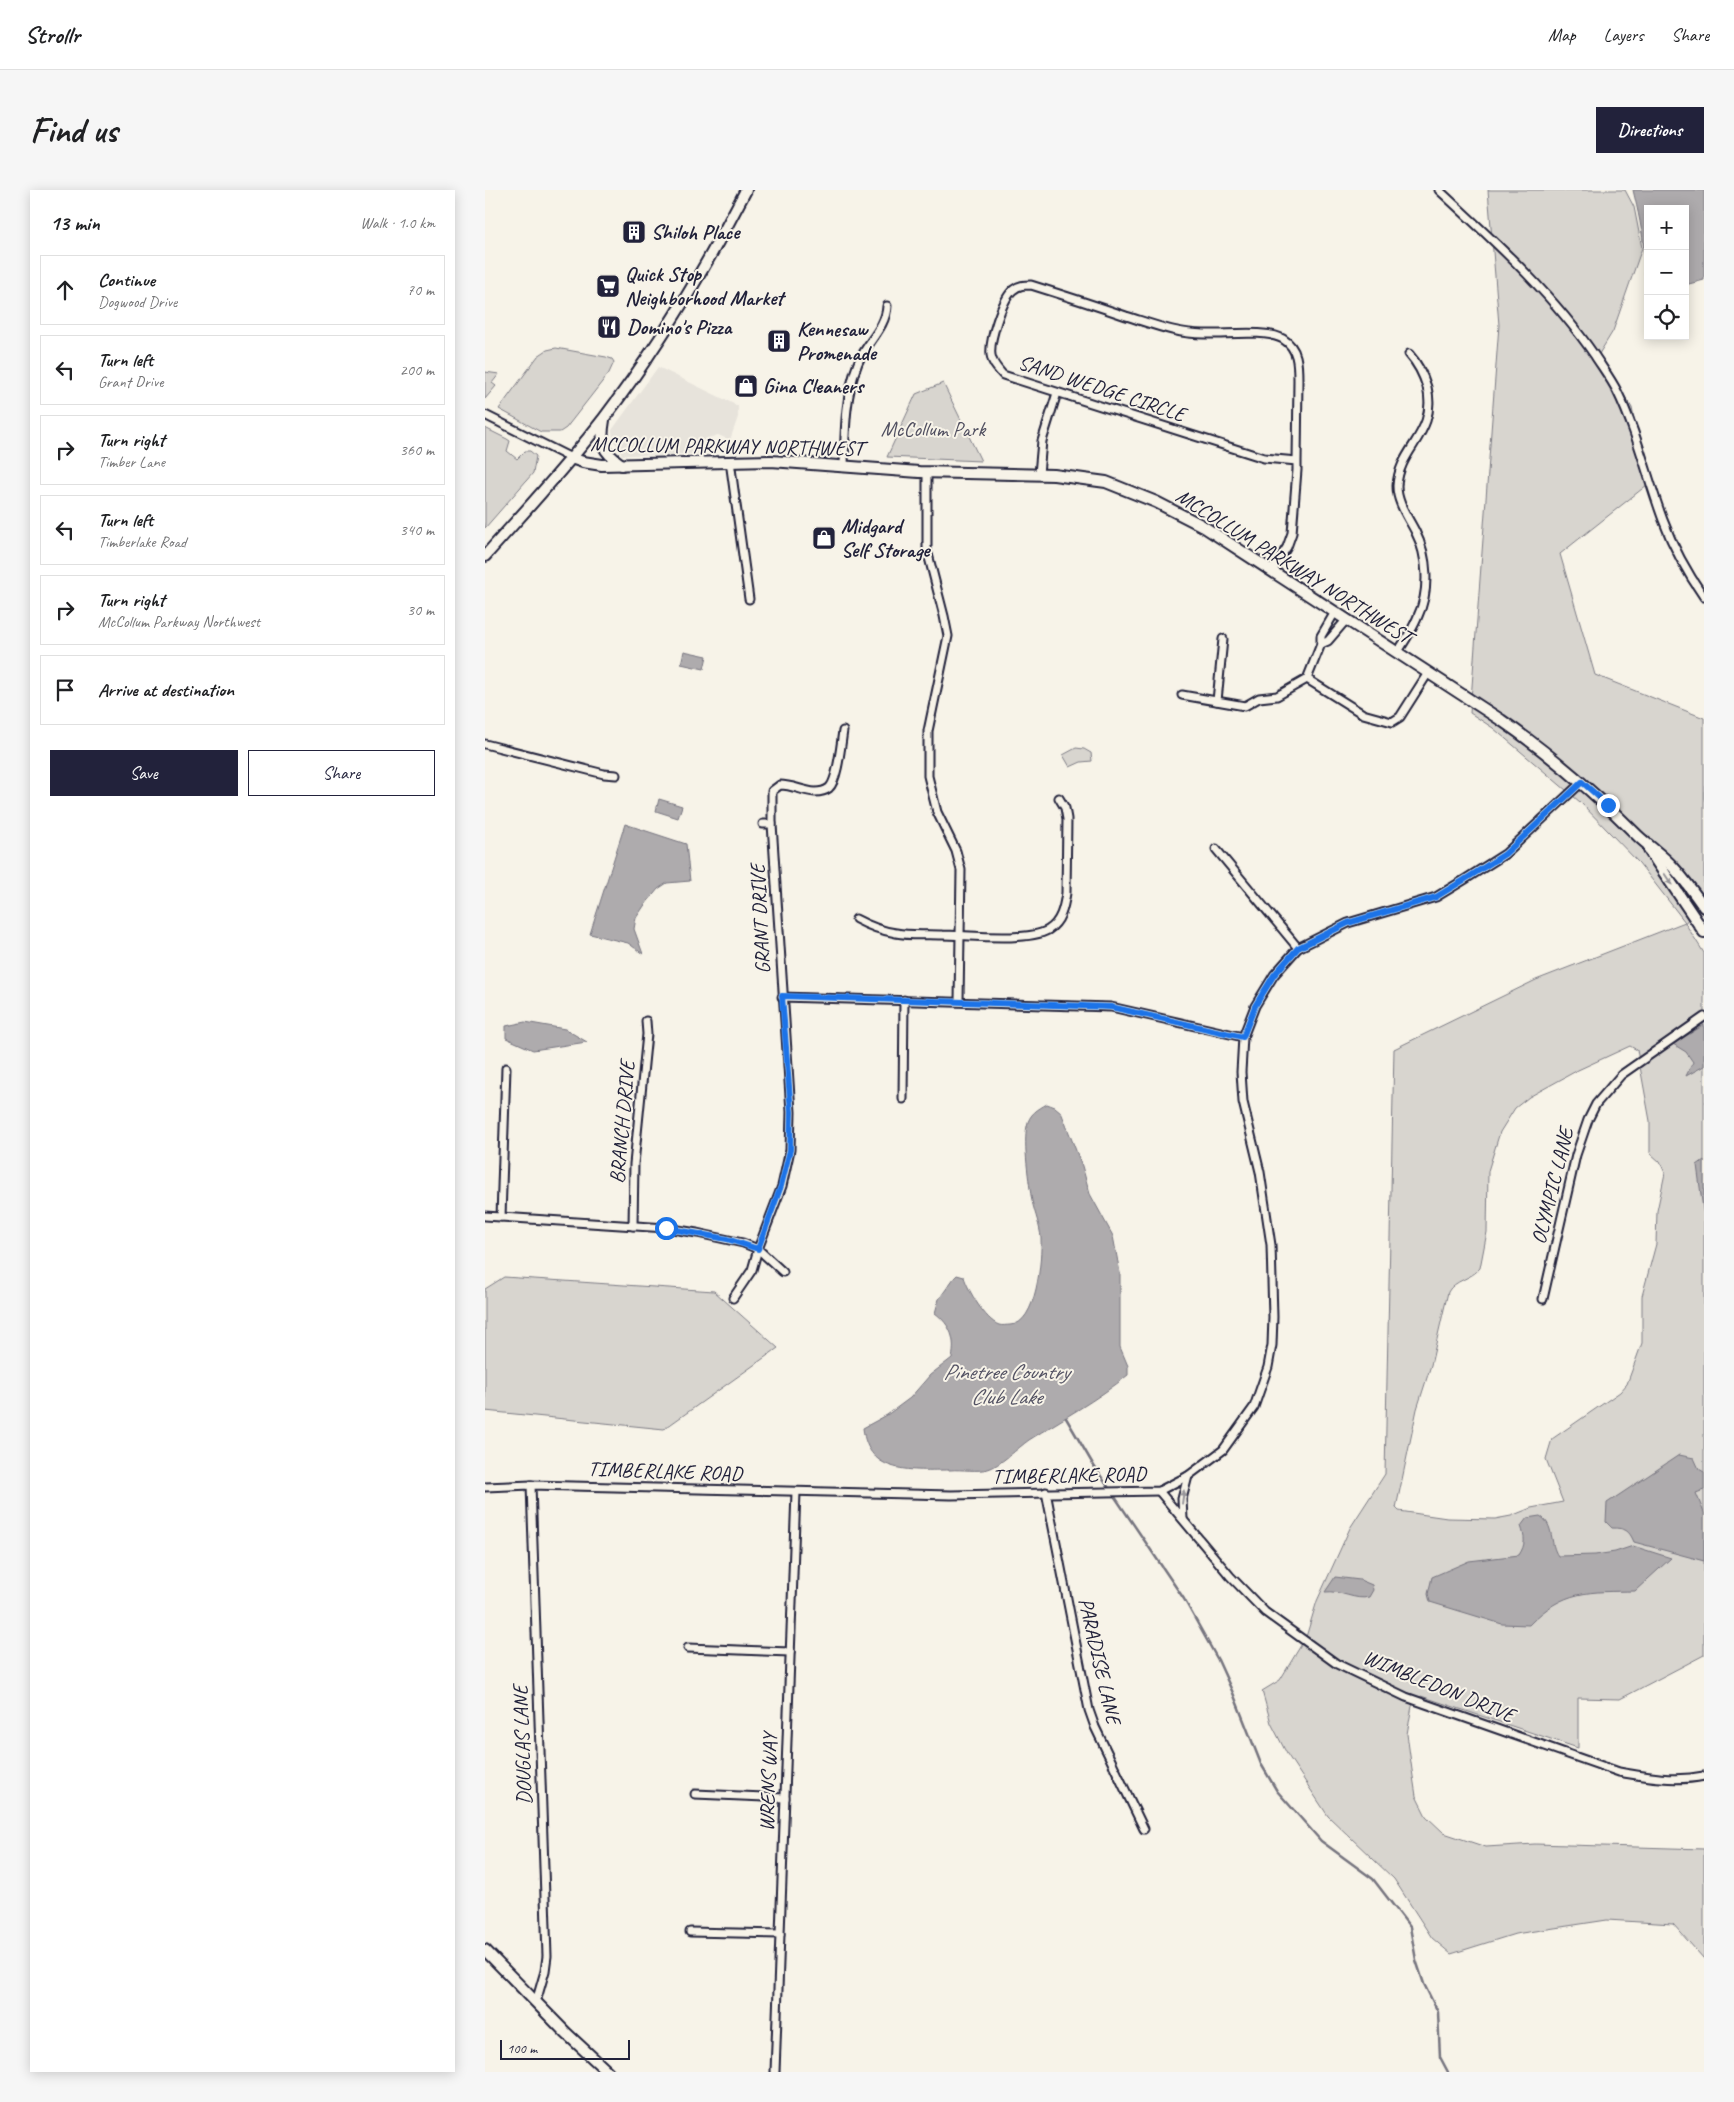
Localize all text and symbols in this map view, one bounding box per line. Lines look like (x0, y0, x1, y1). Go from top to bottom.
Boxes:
text: Strollr (25, 20, 80, 50)
text: Map (1548, 24, 1576, 46)
text: Layers (1604, 24, 1643, 46)
text: Share (1671, 24, 1709, 46)
button: Directions (1596, 107, 1704, 153)
text: Find us (30, 108, 117, 153)
map controls (1644, 205, 1689, 340)
button: + (1644, 205, 1689, 250)
text: 13 min (50, 210, 100, 236)
text: Walk · 1.0 km (360, 213, 435, 233)
building icon: Shiloh Place (621, 219, 647, 245)
place label: Shiloh Place (651, 219, 741, 245)
button: − (1644, 250, 1689, 295)
place label: Quick Stop Neighborhood Market (625, 261, 786, 311)
text: Continue (98, 268, 155, 292)
supermarket icon: Quick Stop Neighborhood Market (595, 273, 621, 299)
icon: ahead (51, 276, 79, 304)
text: 70 m (407, 280, 434, 300)
text: Dogwood Drive (98, 292, 177, 312)
button: locate (1644, 295, 1689, 340)
restaurant icon: Domino's Pizza (596, 314, 622, 340)
place label: Domino's Pizza (627, 314, 733, 340)
place label: Kennesaw Promenade (797, 316, 878, 366)
building icon: Kennesaw Promenade (766, 328, 792, 354)
text: Turn left (98, 348, 153, 372)
street label: SAND WEDGE CIRCLE (1015, 349, 1191, 428)
icon: left (51, 356, 79, 384)
text: 200 m (400, 360, 434, 380)
text: Grant Drive (98, 372, 163, 392)
shop icon: Gina Cleaners (733, 373, 759, 399)
place label: Gina Cleaners (763, 373, 866, 399)
park label: McCollum Park (881, 416, 987, 442)
text: Turn right (98, 428, 165, 452)
street label: MCCOLLUM PARKWAY NORTHWEST (590, 431, 869, 461)
icon: right (51, 436, 79, 464)
text: 360 m (400, 440, 434, 460)
text: Timber Lane (98, 452, 165, 472)
street label: MCCOLLUM PARKWAY NORTHWEST (1171, 483, 1421, 652)
text: Turn left (98, 508, 153, 532)
place label: Midgard Self Storage (841, 513, 931, 563)
icon: left (51, 516, 79, 544)
text: 340 m (400, 520, 434, 540)
shop icon: Midgard Self Storage (811, 525, 837, 551)
text: Timberlake Road (98, 532, 186, 552)
text: Turn right (98, 588, 165, 612)
icon: right (51, 596, 79, 624)
text: 30 m (407, 600, 434, 620)
text: McCollum Parkway Northwest (98, 612, 260, 632)
icon: arrive (51, 676, 79, 704)
text: Arrive at destination (98, 678, 234, 702)
button: Save (50, 750, 238, 796)
button: Share (248, 750, 435, 796)
route end (1597, 794, 1620, 817)
street label: GRANT DRIVE (744, 861, 776, 974)
one-way arrow (1663, 872, 1673, 886)
street label: BRANCH DRIVE (604, 1057, 641, 1184)
street label: OLYMPIC LANE (1525, 1122, 1580, 1247)
route start (655, 1217, 678, 1240)
water label: Pinetree Country Club Lake (943, 1358, 1072, 1411)
street label: TIMBERLAKE ROAD (588, 1455, 744, 1487)
street label: TIMBERLAKE ROAD (992, 1461, 1148, 1489)
one-way arrow (1179, 1489, 1187, 1505)
street label: PARADISE LANE (1073, 1595, 1128, 1729)
street label: WIMBLEDON DRIVE (1360, 1644, 1521, 1729)
street label: DOUGLAS LANE (507, 1682, 537, 1805)
street label: WRENS WAY (753, 1729, 783, 1832)
scale bar (500, 2037, 630, 2060)
text: 100 m (507, 2040, 537, 2057)

